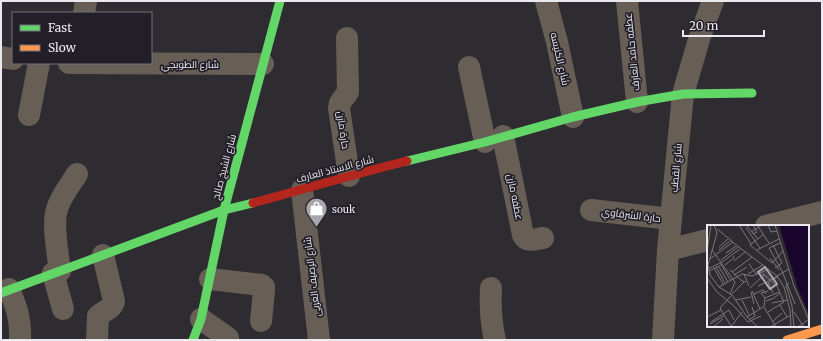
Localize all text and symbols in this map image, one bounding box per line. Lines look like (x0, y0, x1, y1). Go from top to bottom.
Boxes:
legend (12, 12, 152, 64)
street label: عطفه حامد العارف (621, 12, 643, 92)
scale bar (683, 12, 764, 38)
text: 20 m (689, 18, 718, 33)
text: Fast (48, 20, 72, 35)
street label: شارع الكنيسه (548, 31, 572, 87)
text: Slow (48, 40, 77, 55)
street label: شارع الطوبجي (161, 58, 219, 72)
street label: حارة مازن (334, 110, 352, 150)
street label: شارع الشيخ صالح (209, 133, 239, 201)
street label: شارع القطب (667, 143, 685, 193)
street label: شارع الاستاذ العارف (295, 152, 375, 186)
street label: عطفه مازن (504, 173, 526, 221)
shop icon: souk (304, 196, 330, 229)
place label: souk (332, 203, 356, 216)
street label: حارة الشرقاوي (600, 205, 661, 226)
inset map (707, 225, 809, 327)
street label: شارع الرصيف الغربى (301, 236, 323, 318)

